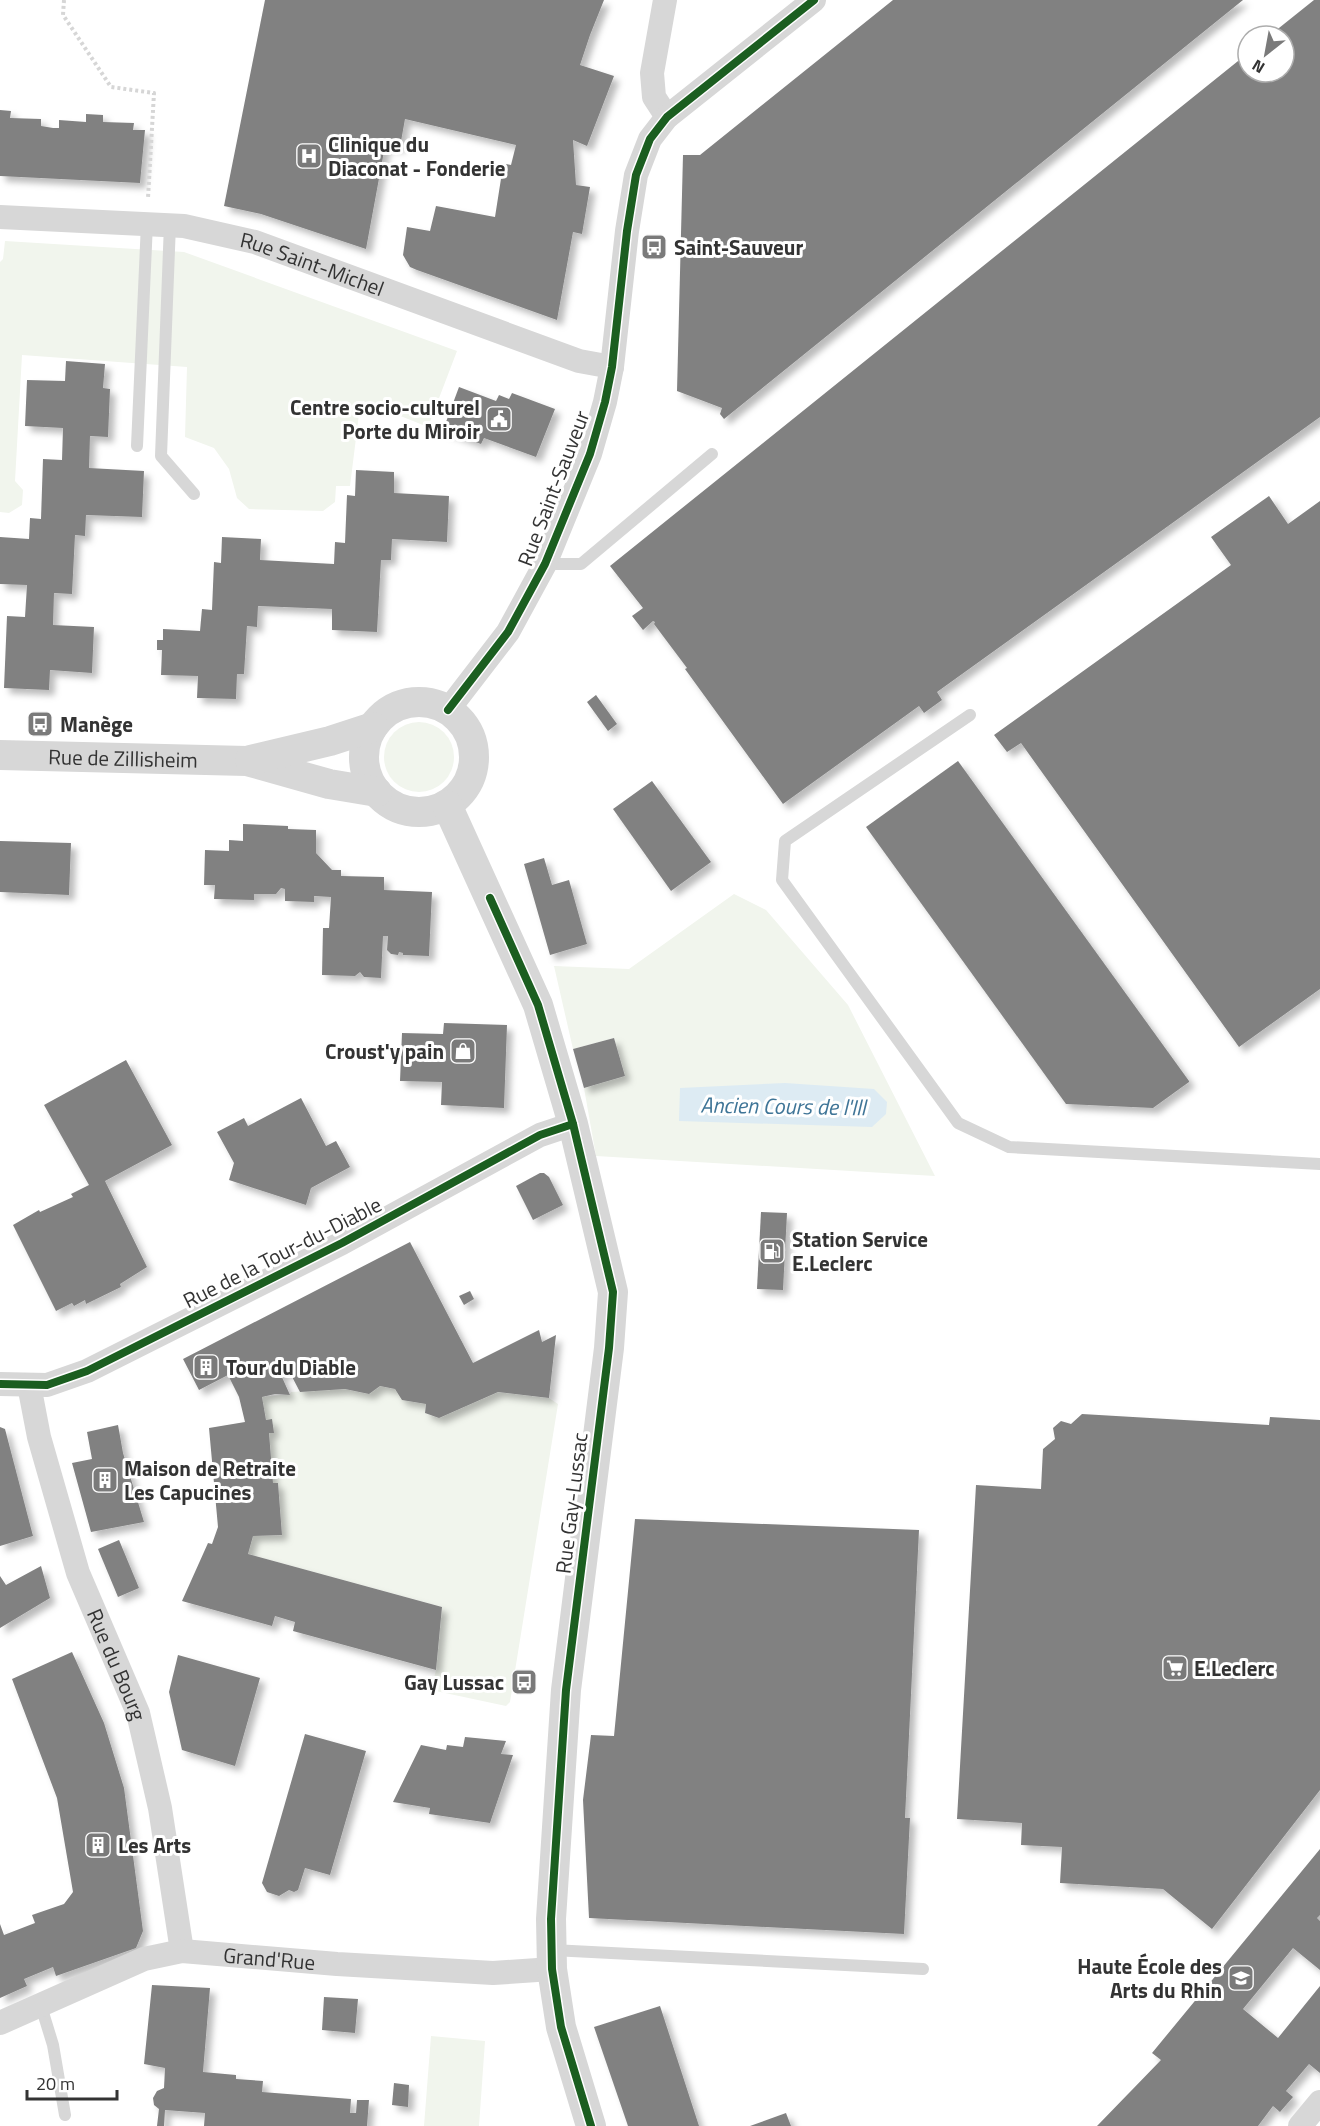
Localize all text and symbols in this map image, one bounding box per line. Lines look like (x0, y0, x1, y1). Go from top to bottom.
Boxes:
north arrow (1236, 24, 1296, 84)
text: N (1247, 54, 1269, 80)
place label: Clinique du Diaconat - Fonderie (328, 128, 506, 184)
hospital icon: Clinique du Diaconat - Fonderie (294, 141, 324, 171)
street label: Rue Saint-Michel (237, 223, 389, 304)
place label: Saint-Sauveur (674, 231, 803, 263)
bus stop icon: Saint-Sauveur (639, 232, 669, 262)
place label: Centre socio-culturel Porte du Miroir (290, 391, 480, 447)
public building icon: Centre socio-culturel Porte du Miroir (484, 404, 514, 434)
street label: Rue Saint-Sauveur (509, 405, 597, 571)
place label: Manège (60, 708, 133, 740)
bus stop icon: Manège (25, 709, 55, 739)
street label: Rue de Zillisheim (48, 740, 198, 776)
place label: Croust'y pain (325, 1035, 444, 1067)
shop icon: Croust'y pain (448, 1036, 478, 1066)
water label: Ancien Cours de l'Ill (700, 1088, 868, 1124)
street label: Rue de la Tour-du-Diable (177, 1188, 387, 1316)
place label: Station Service E.Leclerc (792, 1223, 928, 1279)
fuel station icon: Station Service E.Leclerc (757, 1236, 787, 1266)
place label: Tour du Diable (226, 1351, 356, 1383)
building icon: Tour du Diable (191, 1352, 221, 1382)
street label: Rue Gay-Lussac (546, 1431, 596, 1575)
place label: Maison de Retraite Les Capucines (124, 1452, 296, 1508)
building icon: Maison de Retraite Les Capucines (90, 1465, 120, 1495)
street label: Rue du Bourg (79, 1603, 155, 1724)
place label: E.Leclerc (1194, 1652, 1275, 1684)
supermarket icon: E.Leclerc (1160, 1653, 1190, 1683)
place label: Gay Lussac (404, 1666, 504, 1698)
bus stop icon: Gay Lussac (509, 1667, 539, 1697)
place label: Les Arts (118, 1829, 191, 1861)
building icon: Les Arts (83, 1830, 113, 1860)
street label: Grand'Rue (222, 1939, 317, 1978)
place label: Haute École des Arts du Rhin (1077, 1950, 1222, 2006)
school or university icon: Haute École des Arts du Rhin (1226, 1963, 1256, 1993)
scale bar (27, 2063, 117, 2101)
text: 20 m (36, 2070, 75, 2097)

